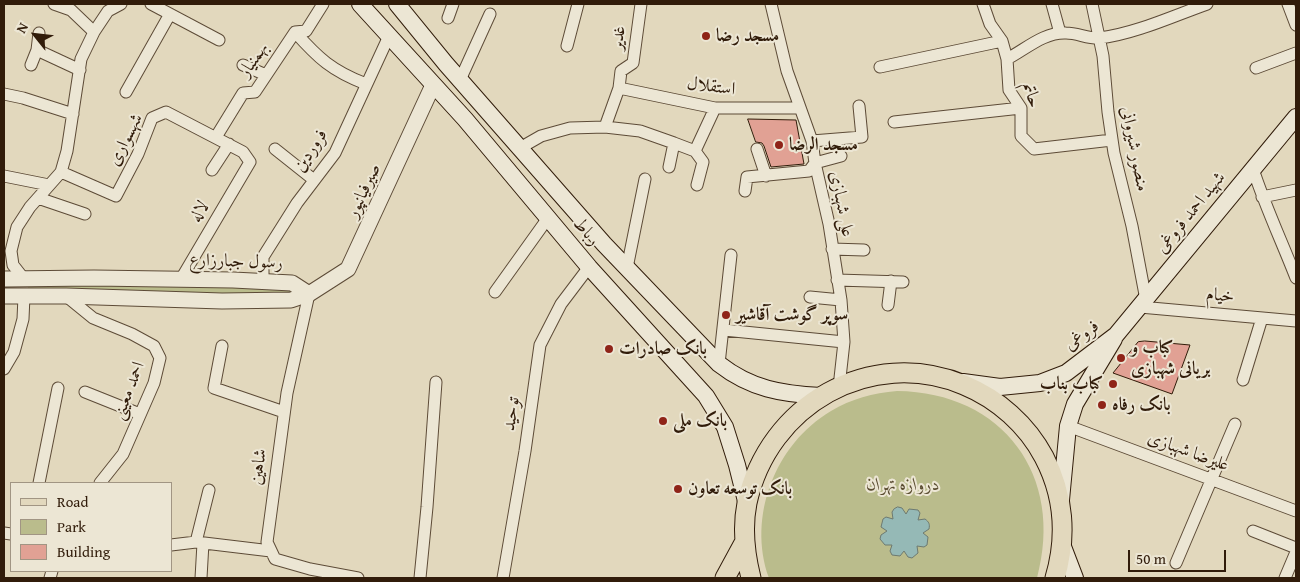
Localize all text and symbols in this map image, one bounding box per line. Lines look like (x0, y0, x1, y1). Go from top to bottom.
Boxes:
north arrow (10, 10, 60, 60)
text: N (11, 19, 33, 37)
street label: غدیر (607, 25, 631, 51)
place label: مسجد رضا (716, 25, 779, 47)
marker: مسجد رضا (700, 30, 712, 42)
street label: بهمنیار (234, 38, 274, 82)
street label: استقلال (686, 73, 736, 101)
street label: حاتم (1017, 80, 1045, 110)
street label: منصور شیروانی (1115, 105, 1153, 193)
street label: شهسواری (104, 110, 148, 170)
street label: فروردین (289, 126, 333, 176)
place label: مسجد الرضا (789, 134, 858, 156)
marker: مسجد الرضا (773, 139, 785, 151)
street label: صیرفیانپور (342, 160, 386, 222)
street label: شهید احمد فروغی (1152, 168, 1230, 258)
street label: علی شهبازی (824, 169, 858, 239)
street label: لاله (185, 197, 215, 227)
street label: رباط (568, 213, 604, 251)
street label: رسول جبارزارع (189, 250, 283, 274)
street label: خیام (1205, 284, 1235, 308)
place label: سوپر گوشت آقاشیر (736, 304, 848, 326)
marker: سوپر گوشت آقاشیر (720, 309, 732, 321)
street label: فروغی (1060, 316, 1104, 356)
place label: کباب و بریانی شهبازی (1131, 337, 1211, 379)
place label: بانک صادرات (619, 338, 707, 360)
marker: بانک صادرات (603, 343, 615, 355)
marker: کباب و بریانی شهبازی (1115, 352, 1127, 364)
street label: احمد معینی (108, 359, 150, 423)
place label: کباب بناب (1040, 373, 1103, 395)
marker: کباب بناب (1107, 378, 1119, 390)
place label: بانک رفاه (1112, 394, 1171, 416)
street label: توحید (499, 396, 525, 432)
marker: بانک رفاه (1096, 399, 1108, 411)
place label: بانک ملی (673, 410, 727, 432)
marker: بانک ملی (657, 415, 669, 427)
street label: علیرضا شهبازی (1144, 427, 1232, 477)
street label: شاهین (246, 448, 272, 486)
park label: دروازه تهران (866, 474, 940, 496)
place label: بانک توسعه تعاون (688, 478, 792, 500)
legend (10, 482, 172, 572)
marker: بانک توسعه تعاون (672, 483, 684, 495)
text: Road (57, 491, 88, 512)
text: Park (57, 516, 86, 537)
scale bar (1130, 540, 1228, 572)
text: Building (57, 541, 110, 562)
text: 50 m (1136, 548, 1166, 569)

